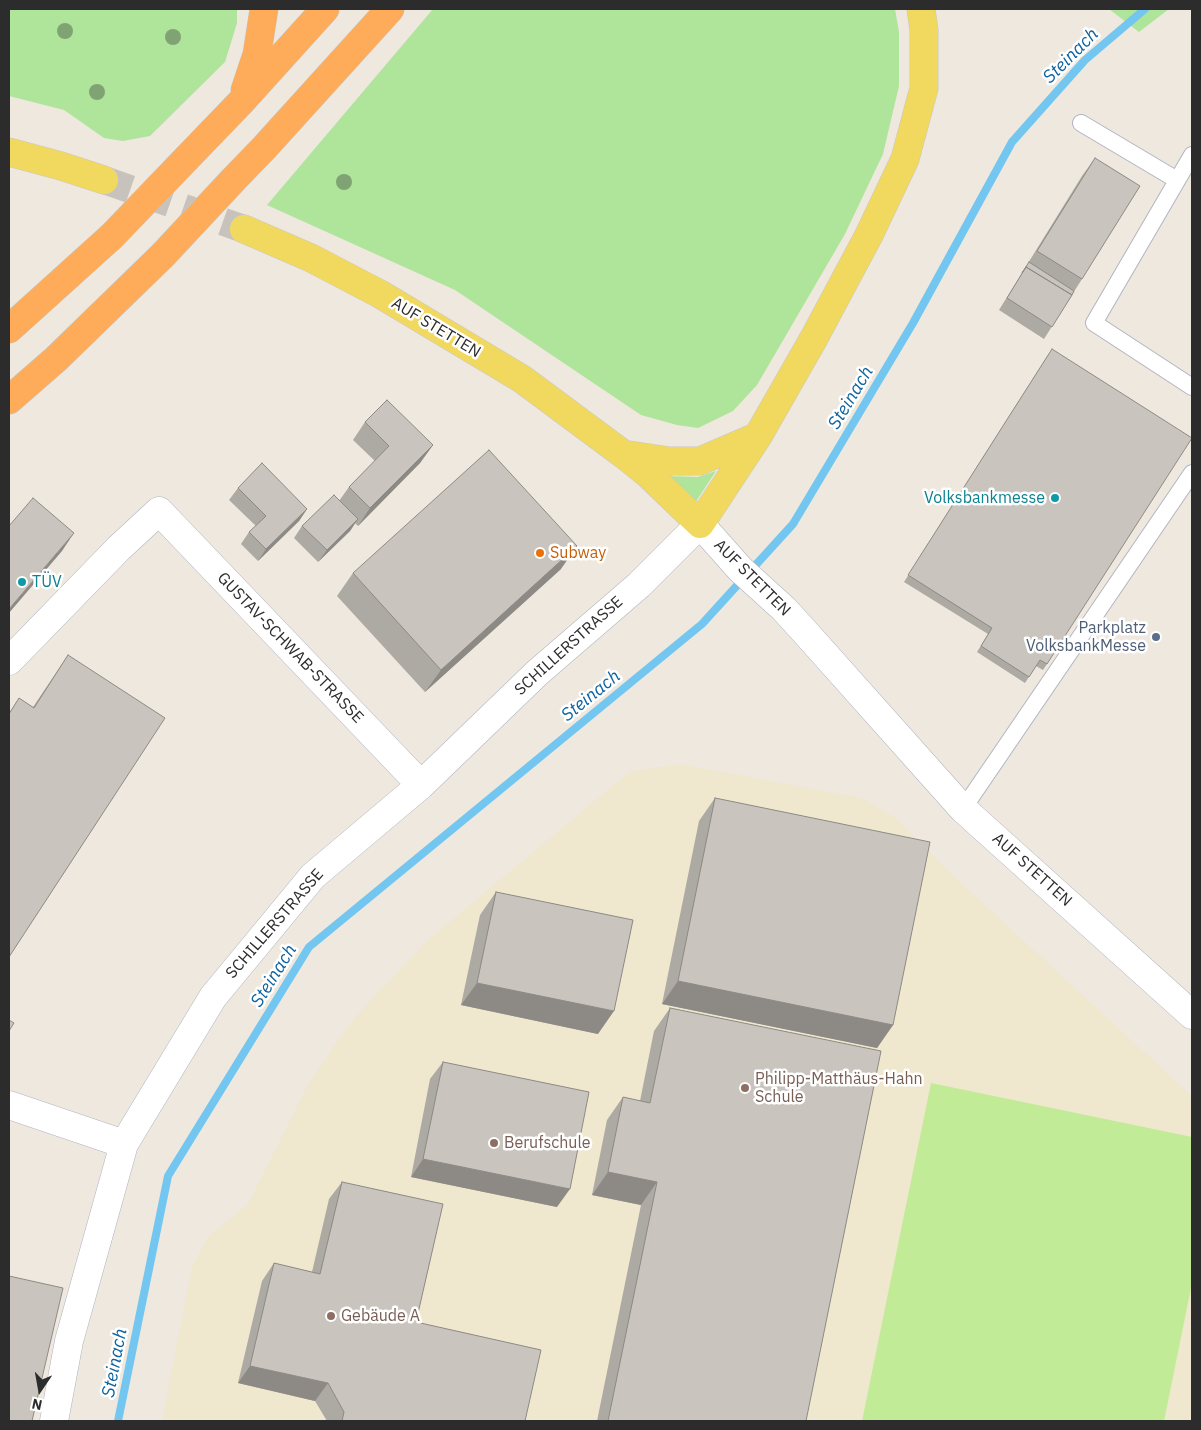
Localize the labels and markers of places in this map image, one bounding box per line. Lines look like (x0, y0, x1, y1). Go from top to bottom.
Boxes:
place label: Volksbankmesse (924, 488, 1045, 508)
marker: Volksbankmesse (1049, 492, 1061, 504)
place label: Subway (550, 543, 606, 563)
marker: Subway (534, 547, 546, 559)
place label: TÜV (32, 572, 62, 592)
marker: TÜV (16, 576, 28, 588)
place label: Parkplatz VolksbankMesse (1026, 618, 1146, 656)
marker: Parkplatz VolksbankMesse (1150, 631, 1162, 643)
place label: Philipp-Matthäus-Hahn Schule (755, 1069, 923, 1107)
marker: Philipp-Matthäus-Hahn Schule (739, 1082, 751, 1094)
place label: Berufschule (504, 1133, 591, 1153)
marker: Berufschule (488, 1137, 500, 1149)
place label: Gebäude A (341, 1306, 420, 1326)
marker: Gebäude A (325, 1310, 337, 1322)

